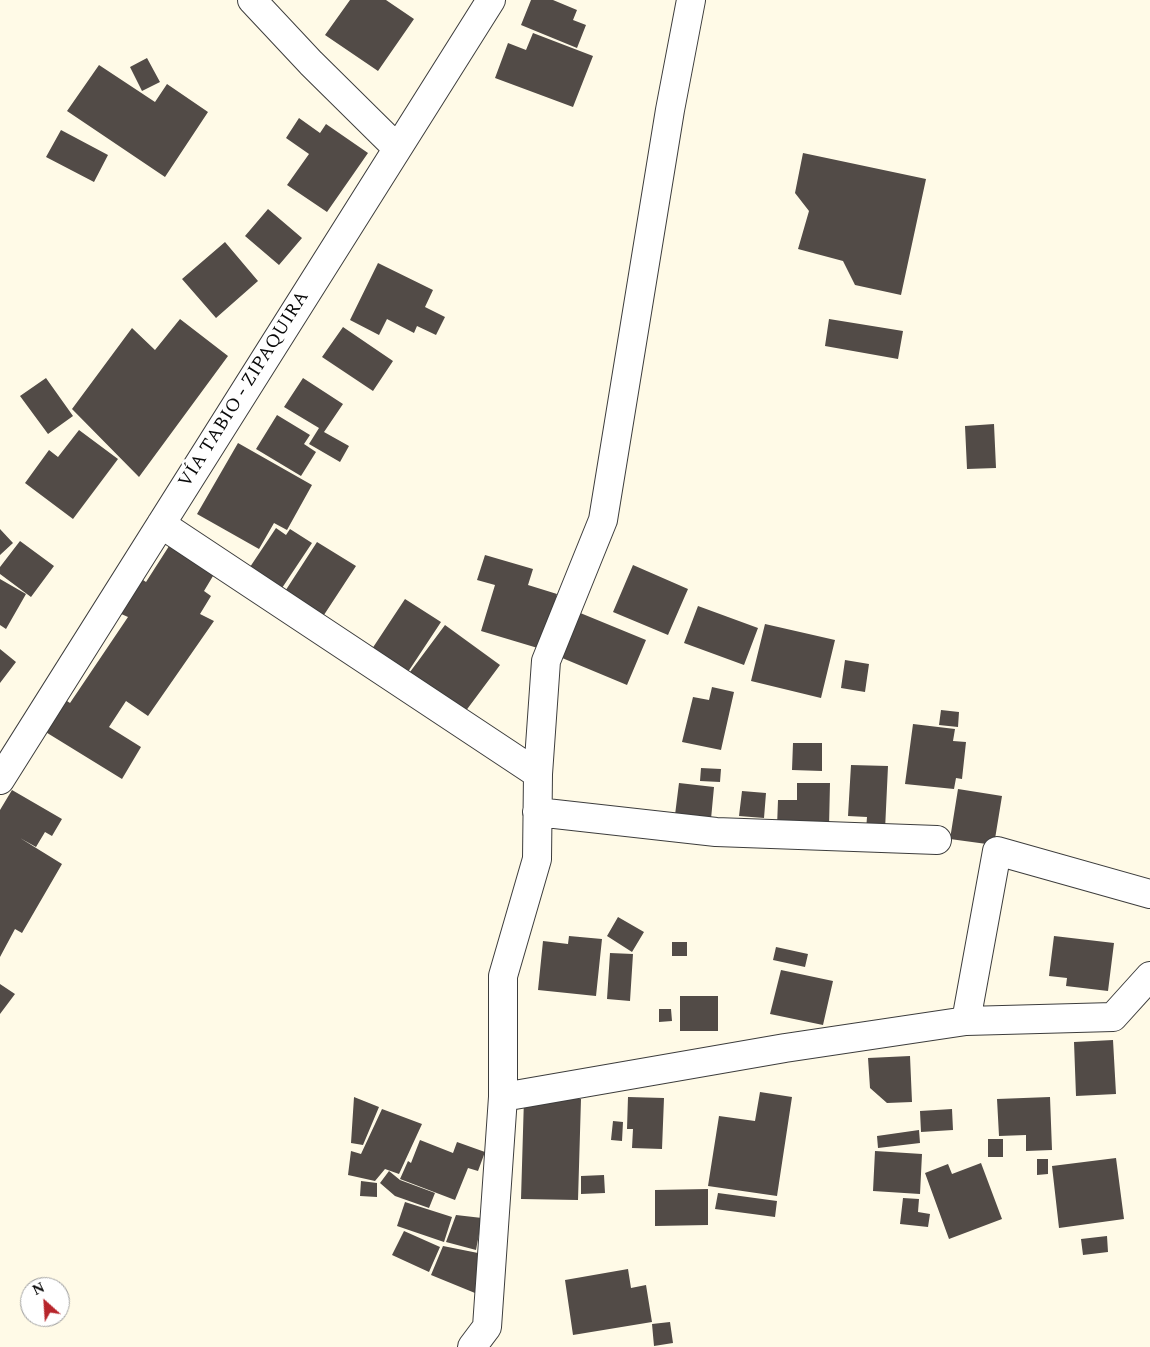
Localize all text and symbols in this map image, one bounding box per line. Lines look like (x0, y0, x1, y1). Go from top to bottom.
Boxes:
street label: VÍA TABIO - ZIPAQUIRA (175, 287, 315, 493)
north arrow (20, 1277, 70, 1327)
text: N (29, 1277, 48, 1301)

